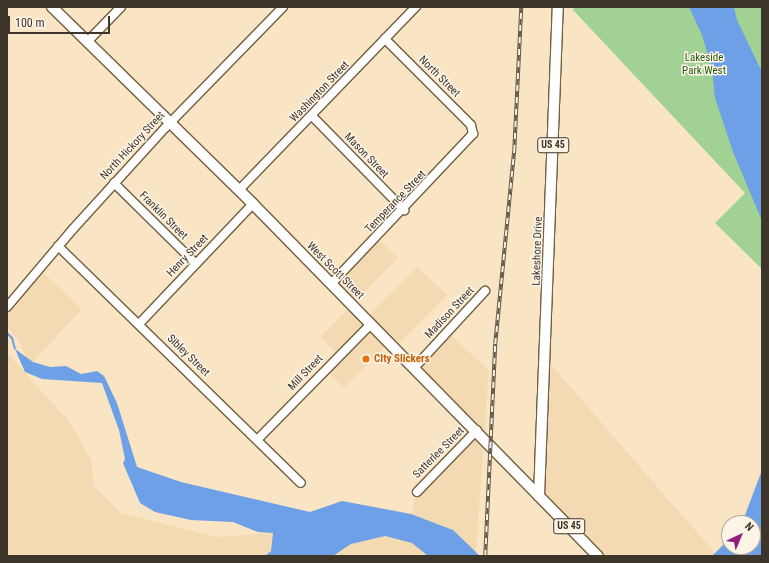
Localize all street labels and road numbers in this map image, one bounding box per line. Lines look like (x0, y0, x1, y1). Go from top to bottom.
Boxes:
street label: North Street (416, 54, 462, 100)
street label: Washington Street (288, 59, 352, 125)
street label: North Hickory Street (98, 109, 168, 183)
street label: Mason Street (341, 131, 391, 181)
road number: US 45 (537, 137, 569, 153)
street label: Temperance Street (363, 168, 429, 236)
street label: Franklin Street (136, 189, 190, 243)
street label: Lakeshore Drive (530, 216, 546, 286)
street label: Henry Street (165, 232, 211, 280)
street label: West Scott Street (304, 240, 366, 302)
street label: Madison Street (423, 284, 477, 342)
street label: Sibley Street (164, 332, 212, 380)
street label: Mill Street (286, 353, 326, 393)
street label: Satterlee Street (411, 425, 467, 481)
road number: US 45 (553, 518, 585, 534)

